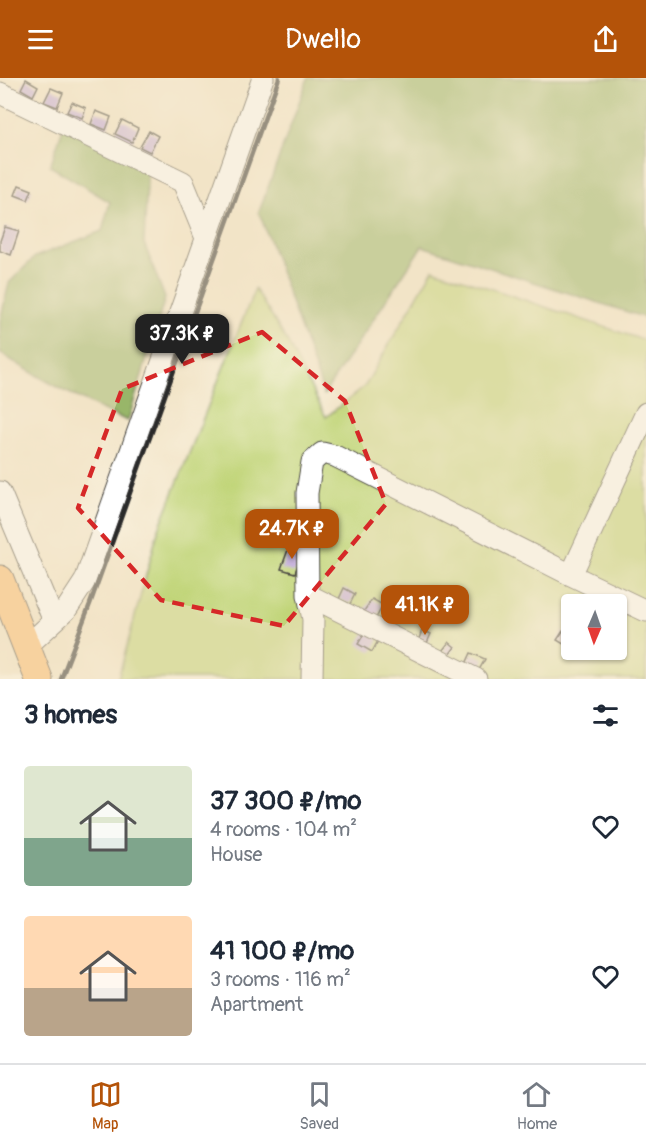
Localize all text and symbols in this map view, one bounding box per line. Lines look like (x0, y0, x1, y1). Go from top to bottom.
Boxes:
icon: menu (24, 23, 57, 56)
text: Dwello (285, 23, 361, 56)
icon: share (589, 23, 622, 56)
pin: 37.3K ₽ (127, 314, 237, 365)
text: 37.3K ₽ (149, 321, 215, 346)
pin: 24.7K ₽ (237, 509, 347, 560)
text: 24.7K ₽ (259, 516, 325, 541)
pin: 41.1K ₽ (370, 585, 480, 636)
text: 41.1K ₽ (395, 592, 455, 617)
north arrow (561, 594, 627, 660)
map controls (561, 594, 627, 660)
text: 3 homes (24, 699, 117, 731)
icon: filters (589, 699, 622, 732)
text: 37 300 ₽/mo (210, 785, 362, 817)
icon: home (72, 790, 144, 862)
icon: heart (589, 810, 622, 843)
text: 4 rooms · 104 m² (210, 817, 357, 842)
text: House (210, 842, 262, 867)
text: 41 100 ₽/mo (210, 935, 354, 967)
icon: home (72, 940, 144, 1012)
icon: heart (589, 960, 622, 993)
text: 3 rooms · 116 m² (210, 967, 351, 992)
text: Apartment (210, 992, 303, 1017)
tab: Map (89, 1078, 122, 1134)
tab: Saved (299, 1078, 339, 1134)
tab: Home (517, 1078, 557, 1134)

